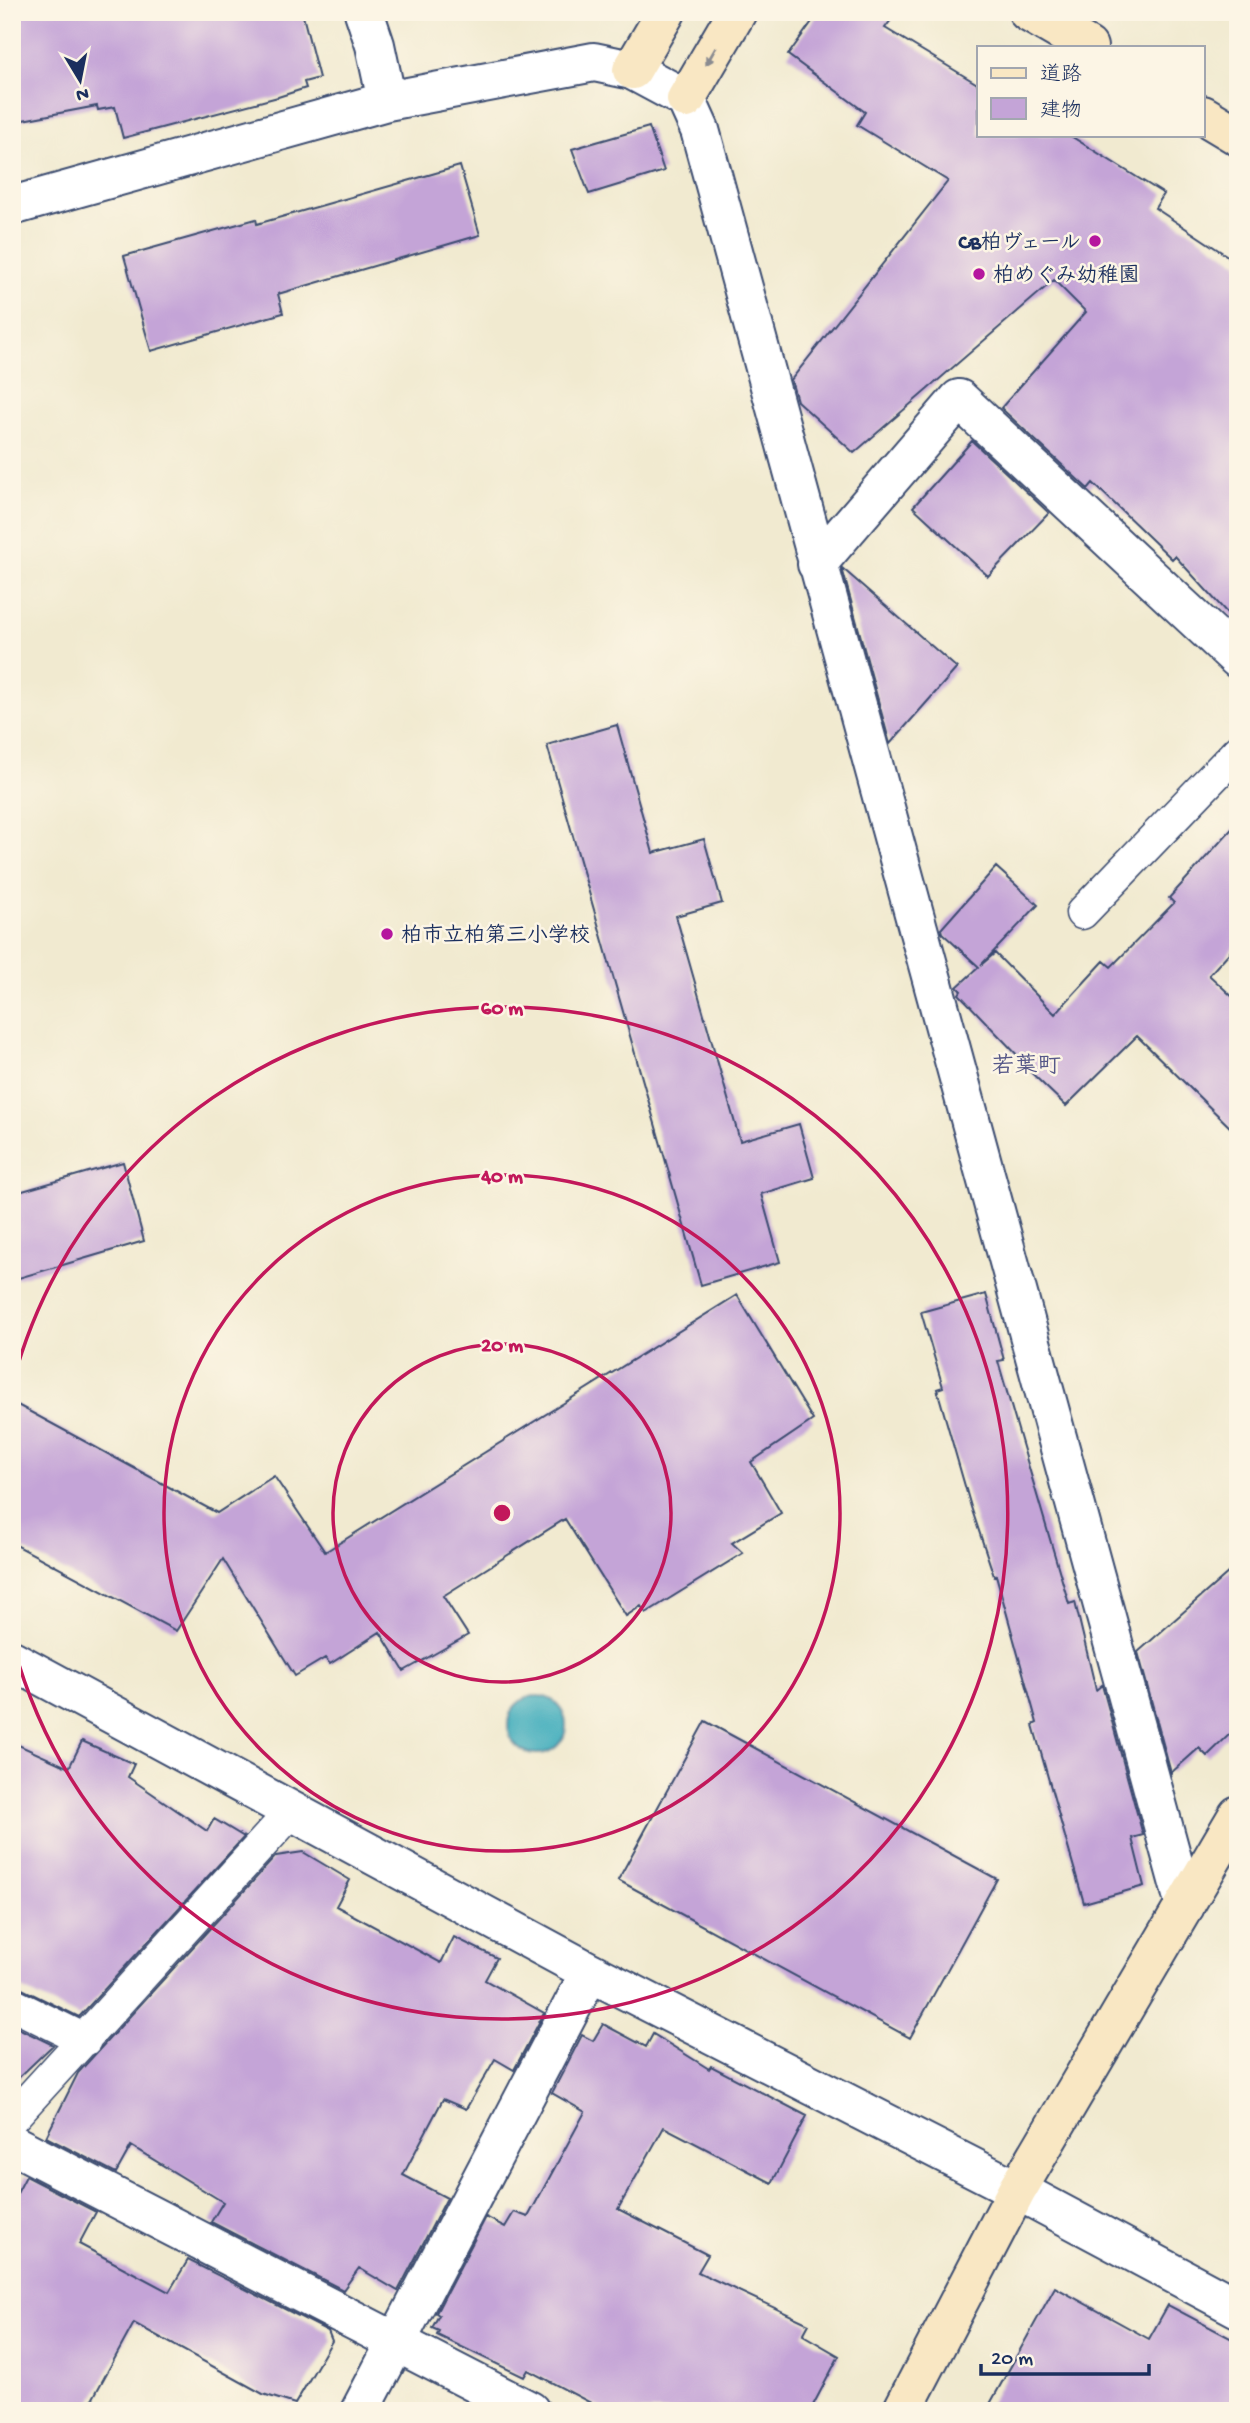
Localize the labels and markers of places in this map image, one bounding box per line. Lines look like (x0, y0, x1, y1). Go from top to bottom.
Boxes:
place label: CB柏ヴェール (958, 231, 1081, 257)
marker: CB柏ヴェール (1087, 233, 1103, 249)
place label: 柏めぐみ幼稚園 (993, 263, 1140, 290)
marker: 柏めぐみ幼稚園 (971, 266, 987, 282)
place label: 柏市立柏第三小学校 (401, 923, 590, 950)
marker: 柏市立柏第三小学校 (379, 926, 395, 942)
centre of rings (490, 1501, 514, 1525)

